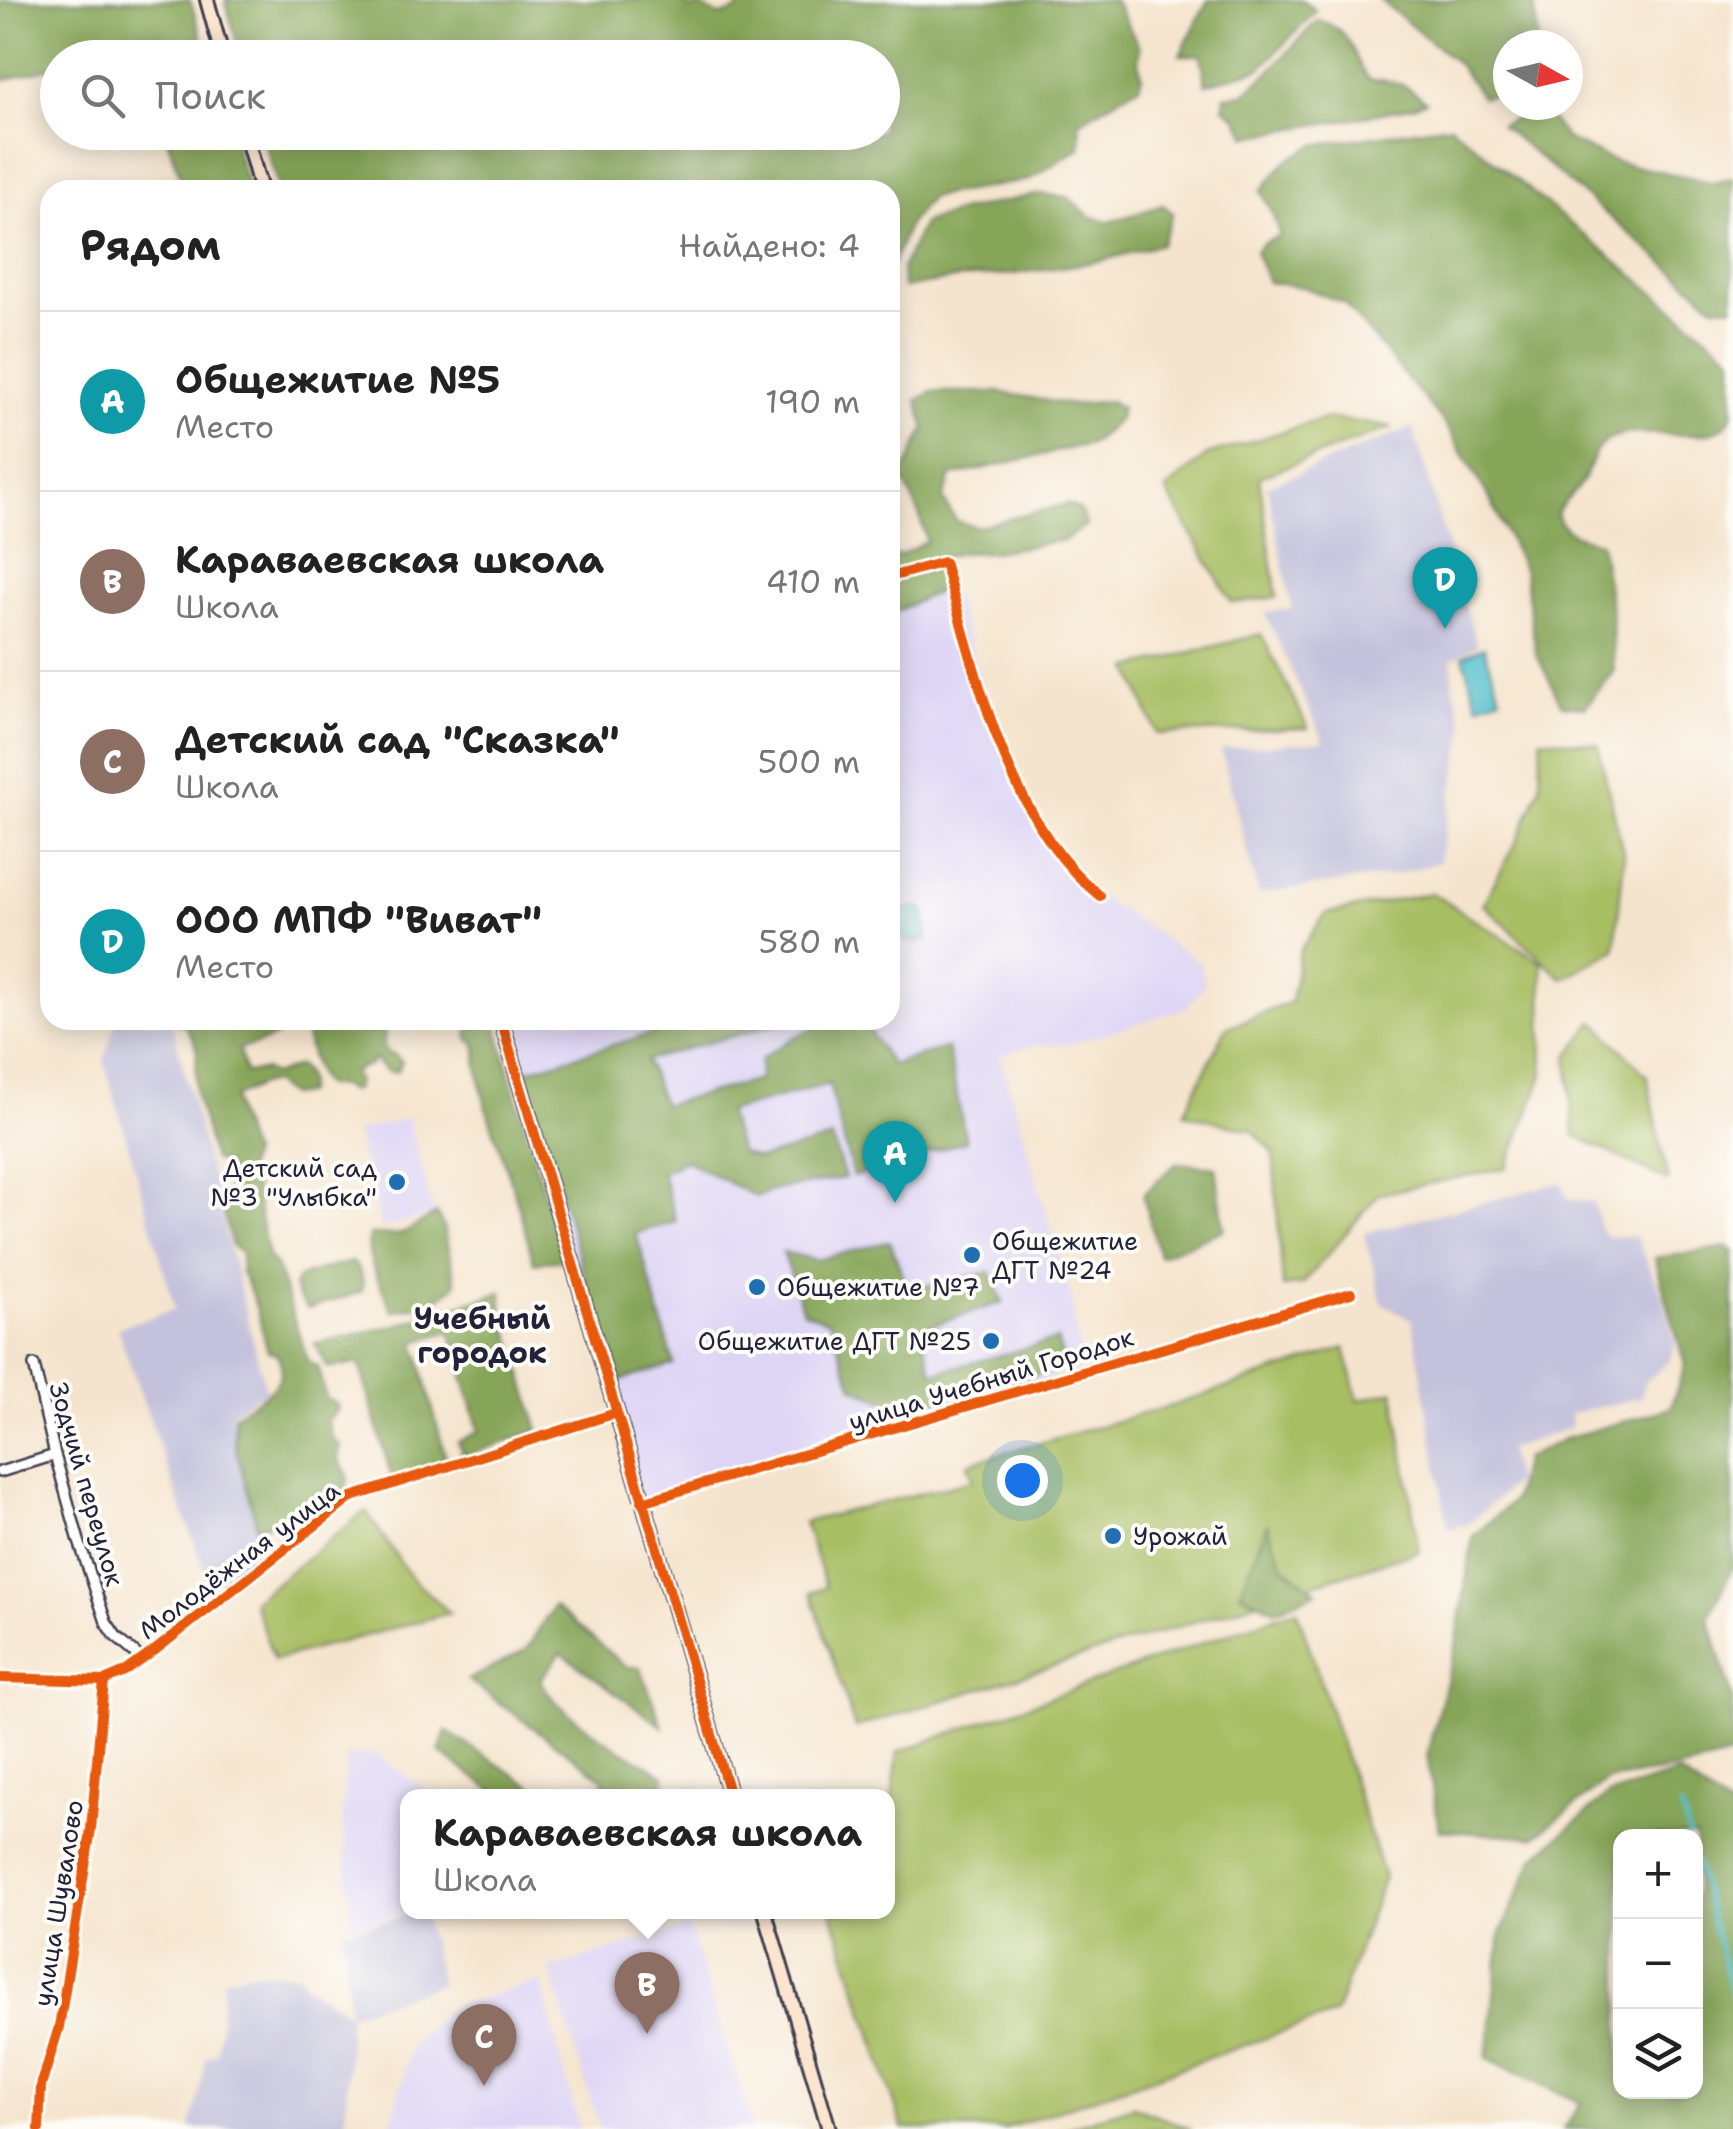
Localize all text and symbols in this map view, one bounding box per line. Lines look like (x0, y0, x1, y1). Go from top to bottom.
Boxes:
north arrow (1493, 30, 1583, 120)
search box (40, 40, 900, 150)
icon: search (75, 68, 130, 123)
text: Поиск (155, 70, 266, 121)
text: Рядом (80, 217, 221, 273)
text: Найдено: 4 (679, 224, 860, 267)
text: Общежитие №5 (175, 354, 500, 405)
text: A (100, 380, 125, 423)
text: 190 m (765, 380, 860, 423)
text: Место (175, 405, 274, 448)
text: Караваевская школа (175, 534, 604, 585)
pin: D (1412, 546, 1478, 629)
text: B (103, 560, 122, 603)
text: 410 m (766, 560, 860, 603)
text: Школа (175, 585, 279, 628)
text: Детский сад "Сказка" (175, 714, 620, 765)
text: C (103, 740, 122, 783)
text: 500 m (758, 740, 860, 783)
text: Школа (175, 765, 279, 808)
text: ООО МПФ "Виват" (175, 894, 542, 945)
text: D (101, 920, 124, 963)
text: 580 m (758, 920, 860, 963)
text: Место (175, 945, 274, 988)
pin: A (862, 1120, 928, 1203)
place label: Детский сад №3 "Улыбка" (210, 1151, 377, 1214)
marker: Детский сад №3 "Улыбка" (386, 1171, 408, 1193)
place label: Общежитие ДГТ №24 (992, 1224, 1138, 1287)
marker: Общежитие ДГТ №24 (961, 1244, 983, 1266)
place label: Общежитие №7 (777, 1270, 980, 1304)
marker: Общежитие №7 (746, 1276, 768, 1298)
district label: Учебный городок (413, 1298, 551, 1373)
street label: улица Учебный Городок (844, 1319, 1138, 1439)
place label: Общежитие ДГТ №25 (698, 1324, 971, 1358)
marker: Общежитие ДГТ №25 (980, 1330, 1002, 1352)
street label: Зодчий переулок (42, 1378, 132, 1590)
your location (997, 1455, 1048, 1506)
street label: Молодёжная улица (132, 1473, 347, 1647)
place label: Урожай (1133, 1519, 1227, 1553)
marker: Урожай (1102, 1525, 1124, 1547)
popup (400, 1789, 895, 1919)
street label: улица Шувалово (25, 1797, 91, 2009)
text: Караваевская школа (433, 1807, 862, 1858)
map controls (1613, 1829, 1703, 2099)
button: + (1613, 1829, 1703, 1919)
text: Школа (433, 1858, 537, 1901)
button: − (1613, 1919, 1703, 2009)
pin: B (614, 1952, 680, 2034)
pin: C (452, 2004, 516, 2086)
button: layers (1613, 2009, 1703, 2099)

